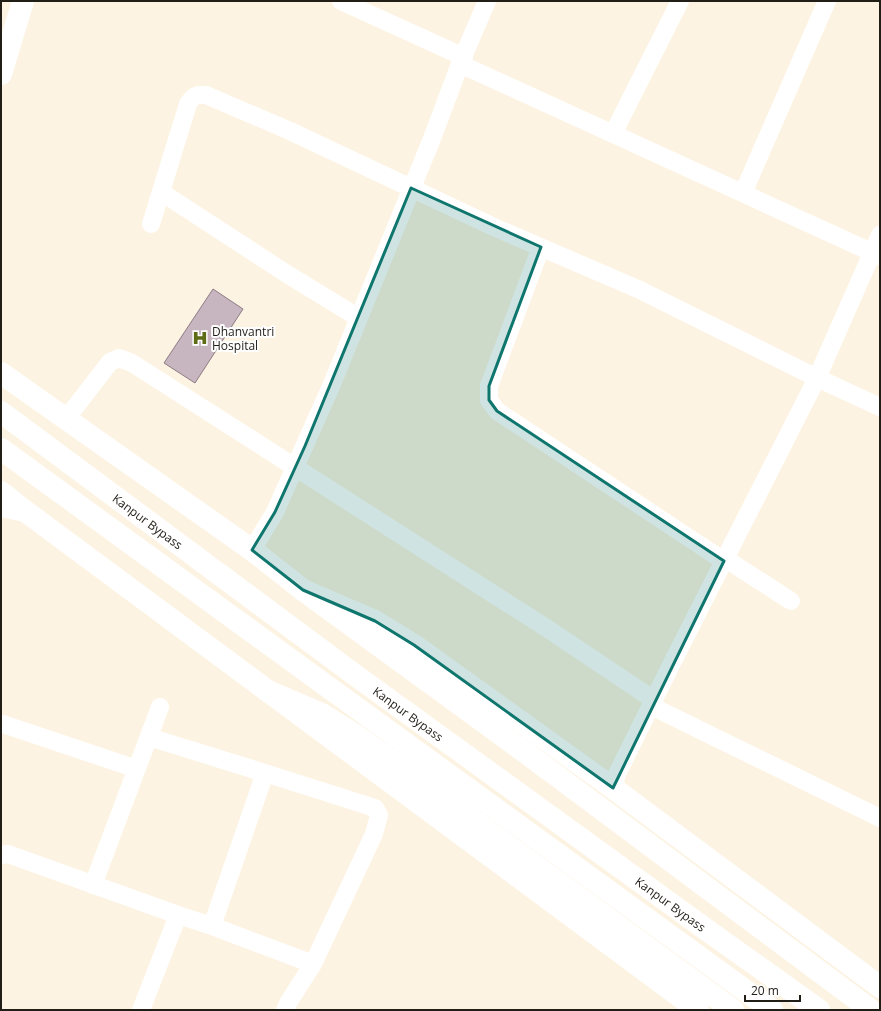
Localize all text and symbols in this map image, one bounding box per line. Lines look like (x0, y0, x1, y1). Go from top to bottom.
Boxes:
place label: Dhanvantri Hospital (212, 323, 274, 354)
hospital icon: Dhanvantri Hospital (191, 329, 209, 347)
street label: Kanpur Bypass (109, 489, 187, 553)
street label: Kanpur Bypass (370, 682, 447, 745)
street label: Kanpur Bypass (632, 873, 710, 935)
scale bar (745, 977, 800, 1003)
text: 20 m (751, 982, 779, 999)

